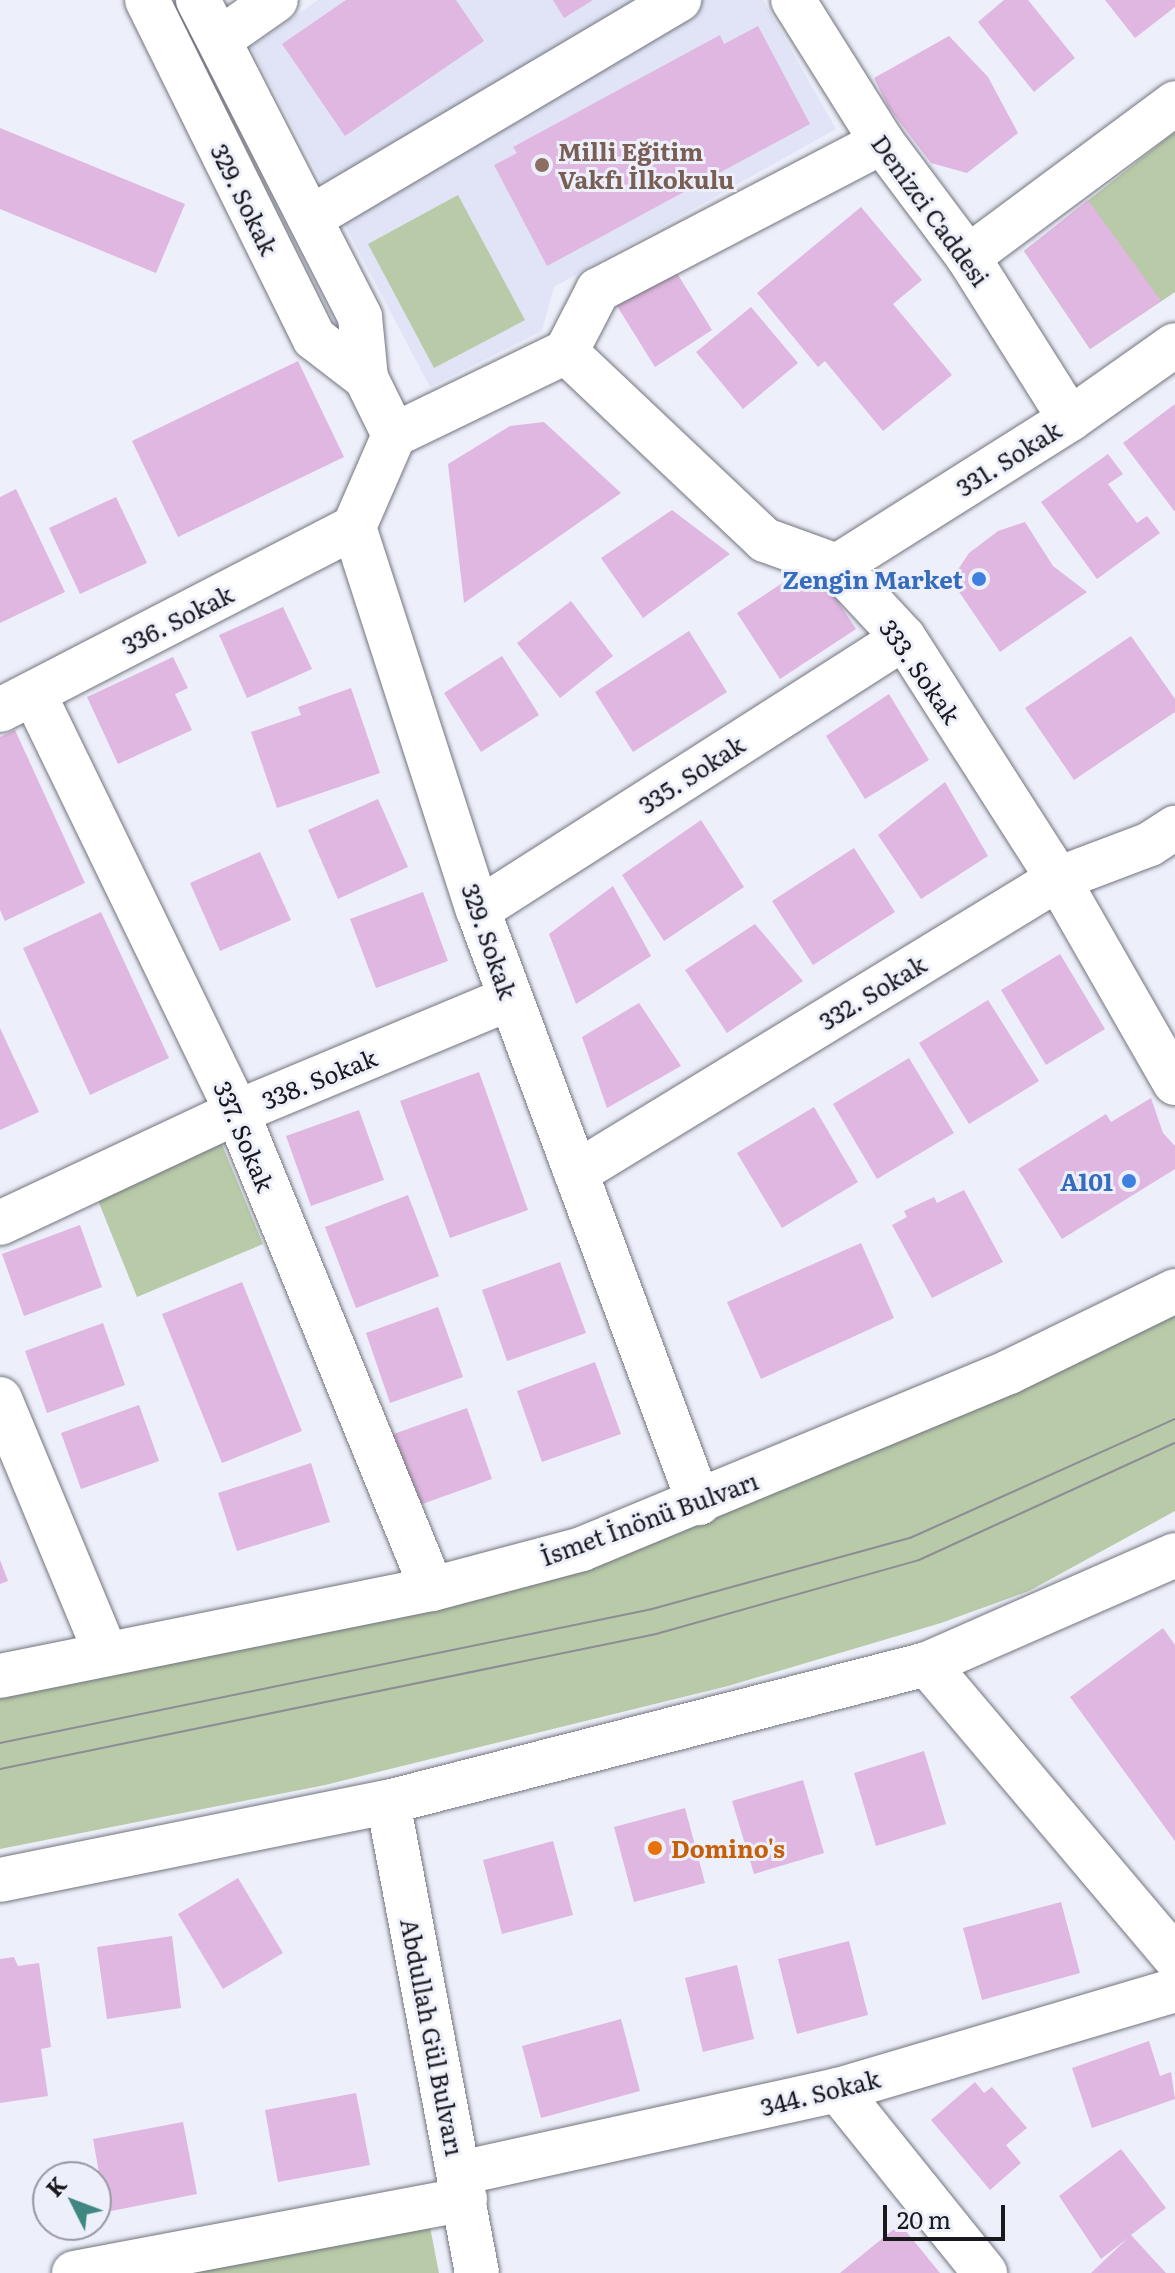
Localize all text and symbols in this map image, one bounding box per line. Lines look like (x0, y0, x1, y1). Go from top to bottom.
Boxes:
street label: Denizci Caddesi (866, 129, 996, 291)
place label: Milli Eğitim Vakfı İlkokulu (558, 137, 734, 193)
street label: 329. Sokak (206, 139, 284, 259)
marker: Milli Eğitim Vakfı İlkokulu (533, 156, 551, 174)
street label: 331. Sokak (950, 415, 1066, 501)
place label: Zengin Market (782, 565, 963, 593)
marker: Zengin Market (970, 570, 988, 588)
street label: 336. Sokak (116, 579, 238, 659)
street label: 333. Sokak (875, 613, 967, 729)
street label: 335. Sokak (633, 729, 749, 819)
street label: 329. Sokak (457, 880, 523, 1002)
street label: 332. Sokak (813, 949, 931, 1035)
street label: 338. Sokak (257, 1042, 381, 1114)
street label: 337. Sokak (209, 1076, 281, 1196)
place label: A101 (1060, 1167, 1113, 1195)
marker: A101 (1120, 1172, 1138, 1190)
street label: İsmet İnönü Bulvarı (536, 1465, 762, 1571)
place label: Domino's (671, 1834, 785, 1862)
marker: Domino's (646, 1839, 664, 1857)
street label: Abdullah Gül Bulvarı (396, 1916, 470, 2158)
street label: 344. Sokak (757, 2063, 883, 2121)
north arrow (32, 2161, 112, 2241)
text: K (37, 2168, 73, 2203)
scale bar (887, 2189, 1009, 2239)
text: 20 m (897, 2201, 951, 2236)

